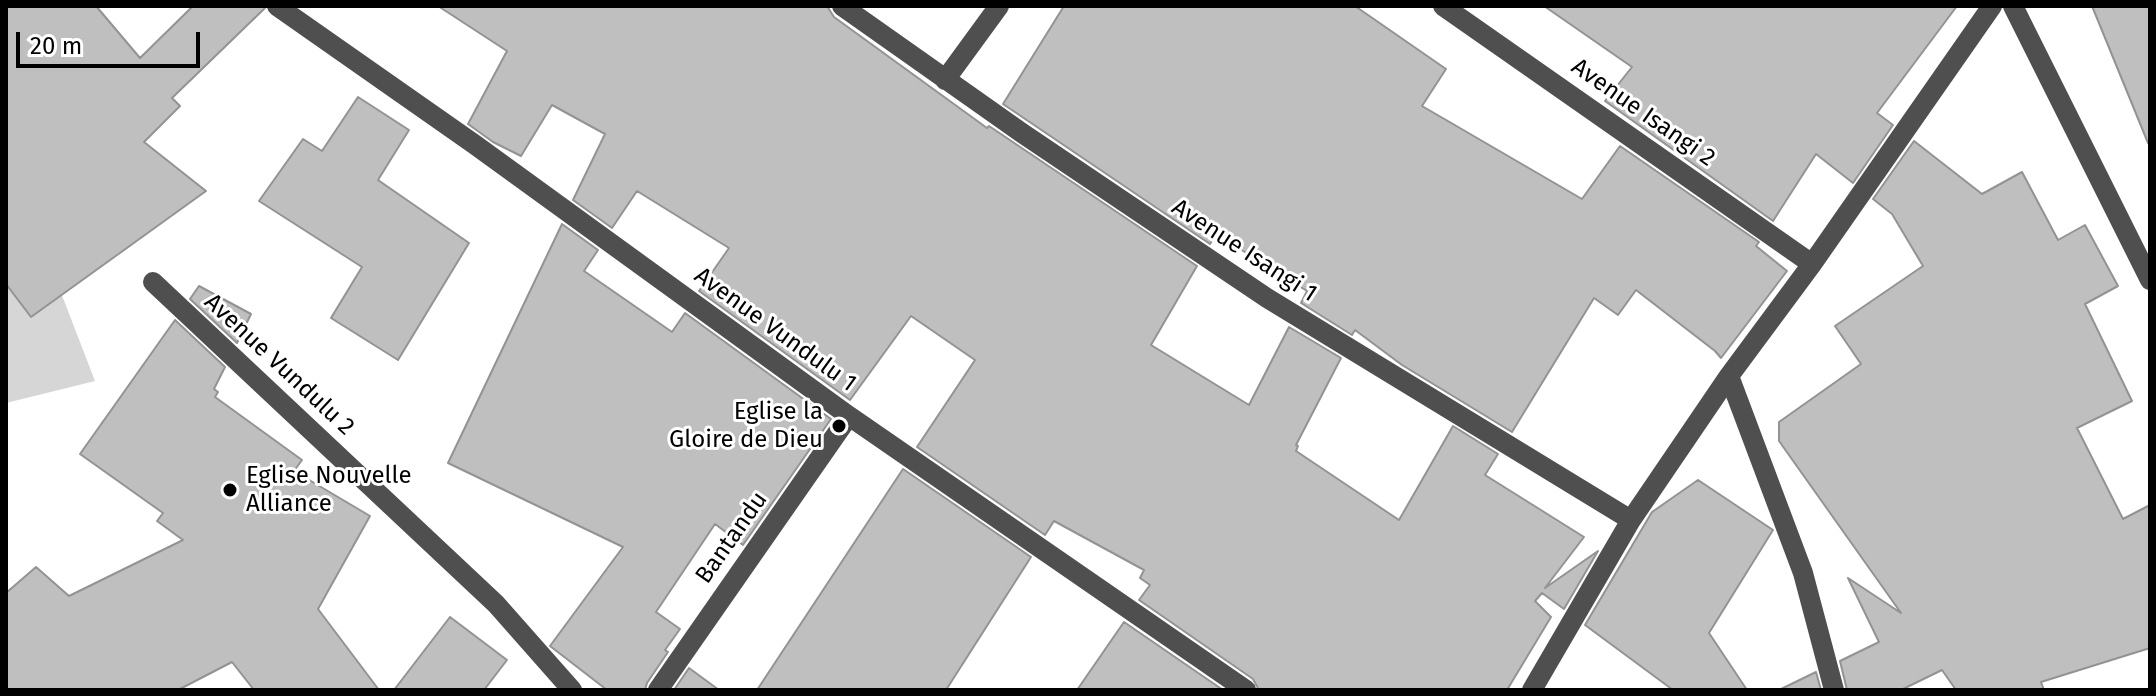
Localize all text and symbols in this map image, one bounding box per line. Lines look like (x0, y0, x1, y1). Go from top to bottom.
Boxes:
scale bar (20, 16, 204, 66)
text: 20 m (30, 32, 82, 60)
street label: Avenue Isangi 2 (1566, 53, 1720, 173)
street label: Avenue Isangi 1 (1166, 193, 1322, 309)
street label: Avenue Vundulu 1 (688, 262, 862, 398)
street label: Avenue Vundulu 2 (198, 288, 360, 442)
place label: Eglise la Gloire de Dieu (669, 398, 823, 454)
marker: Eglise la Gloire de Dieu (830, 417, 848, 435)
place label: Eglise Nouvelle Alliance (246, 462, 411, 518)
marker: Eglise Nouvelle Alliance (221, 481, 239, 499)
street label: Bantandu (690, 486, 774, 590)

